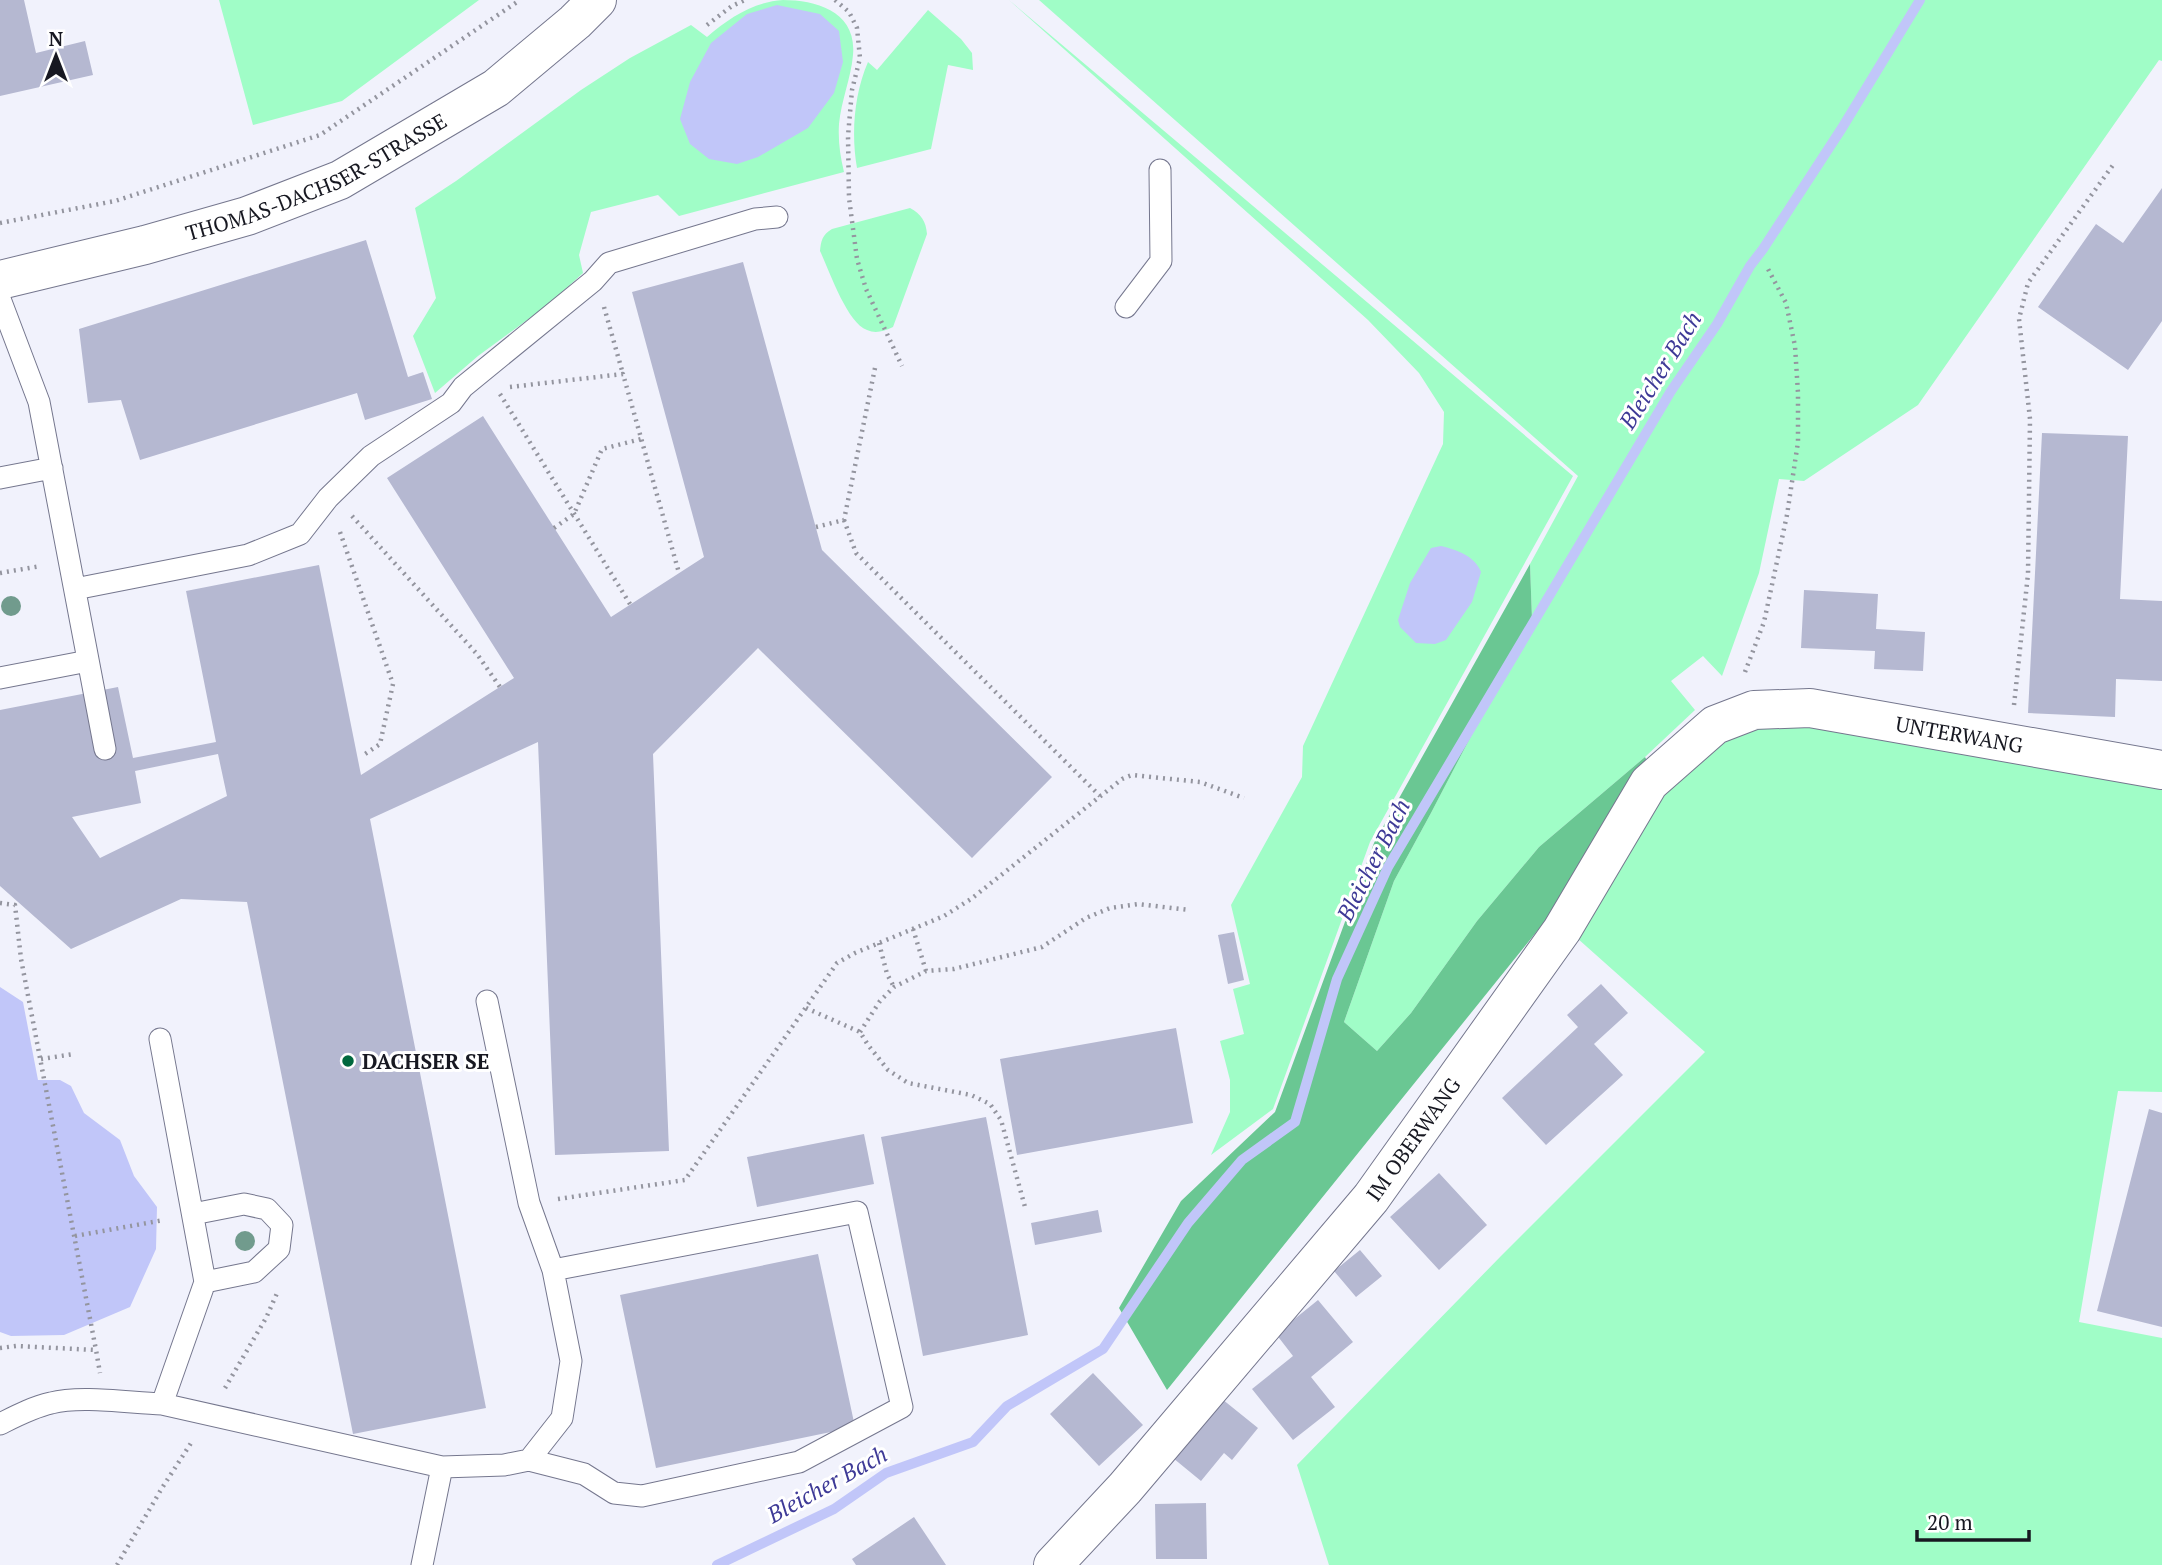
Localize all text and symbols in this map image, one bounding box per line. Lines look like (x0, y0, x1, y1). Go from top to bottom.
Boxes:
north arrow (21, 21, 91, 91)
text: N (49, 26, 64, 51)
street label: THOMAS-DACHSER-STRASSE (182, 106, 452, 247)
water label: Bleicher Bach (1611, 305, 1708, 435)
street label: UNTERWANG (1894, 709, 2026, 759)
water label: Bleicher Bach (1329, 794, 1417, 927)
place label: DACHSER SE (362, 1047, 490, 1075)
marker: DACHSER SE (340, 1053, 356, 1069)
street label: IM OBERWANG (1359, 1071, 1467, 1207)
water label: Bleicher Bach (761, 1438, 893, 1530)
scale bar (1917, 1498, 2029, 1542)
text: 20 m (1927, 1508, 1973, 1536)

